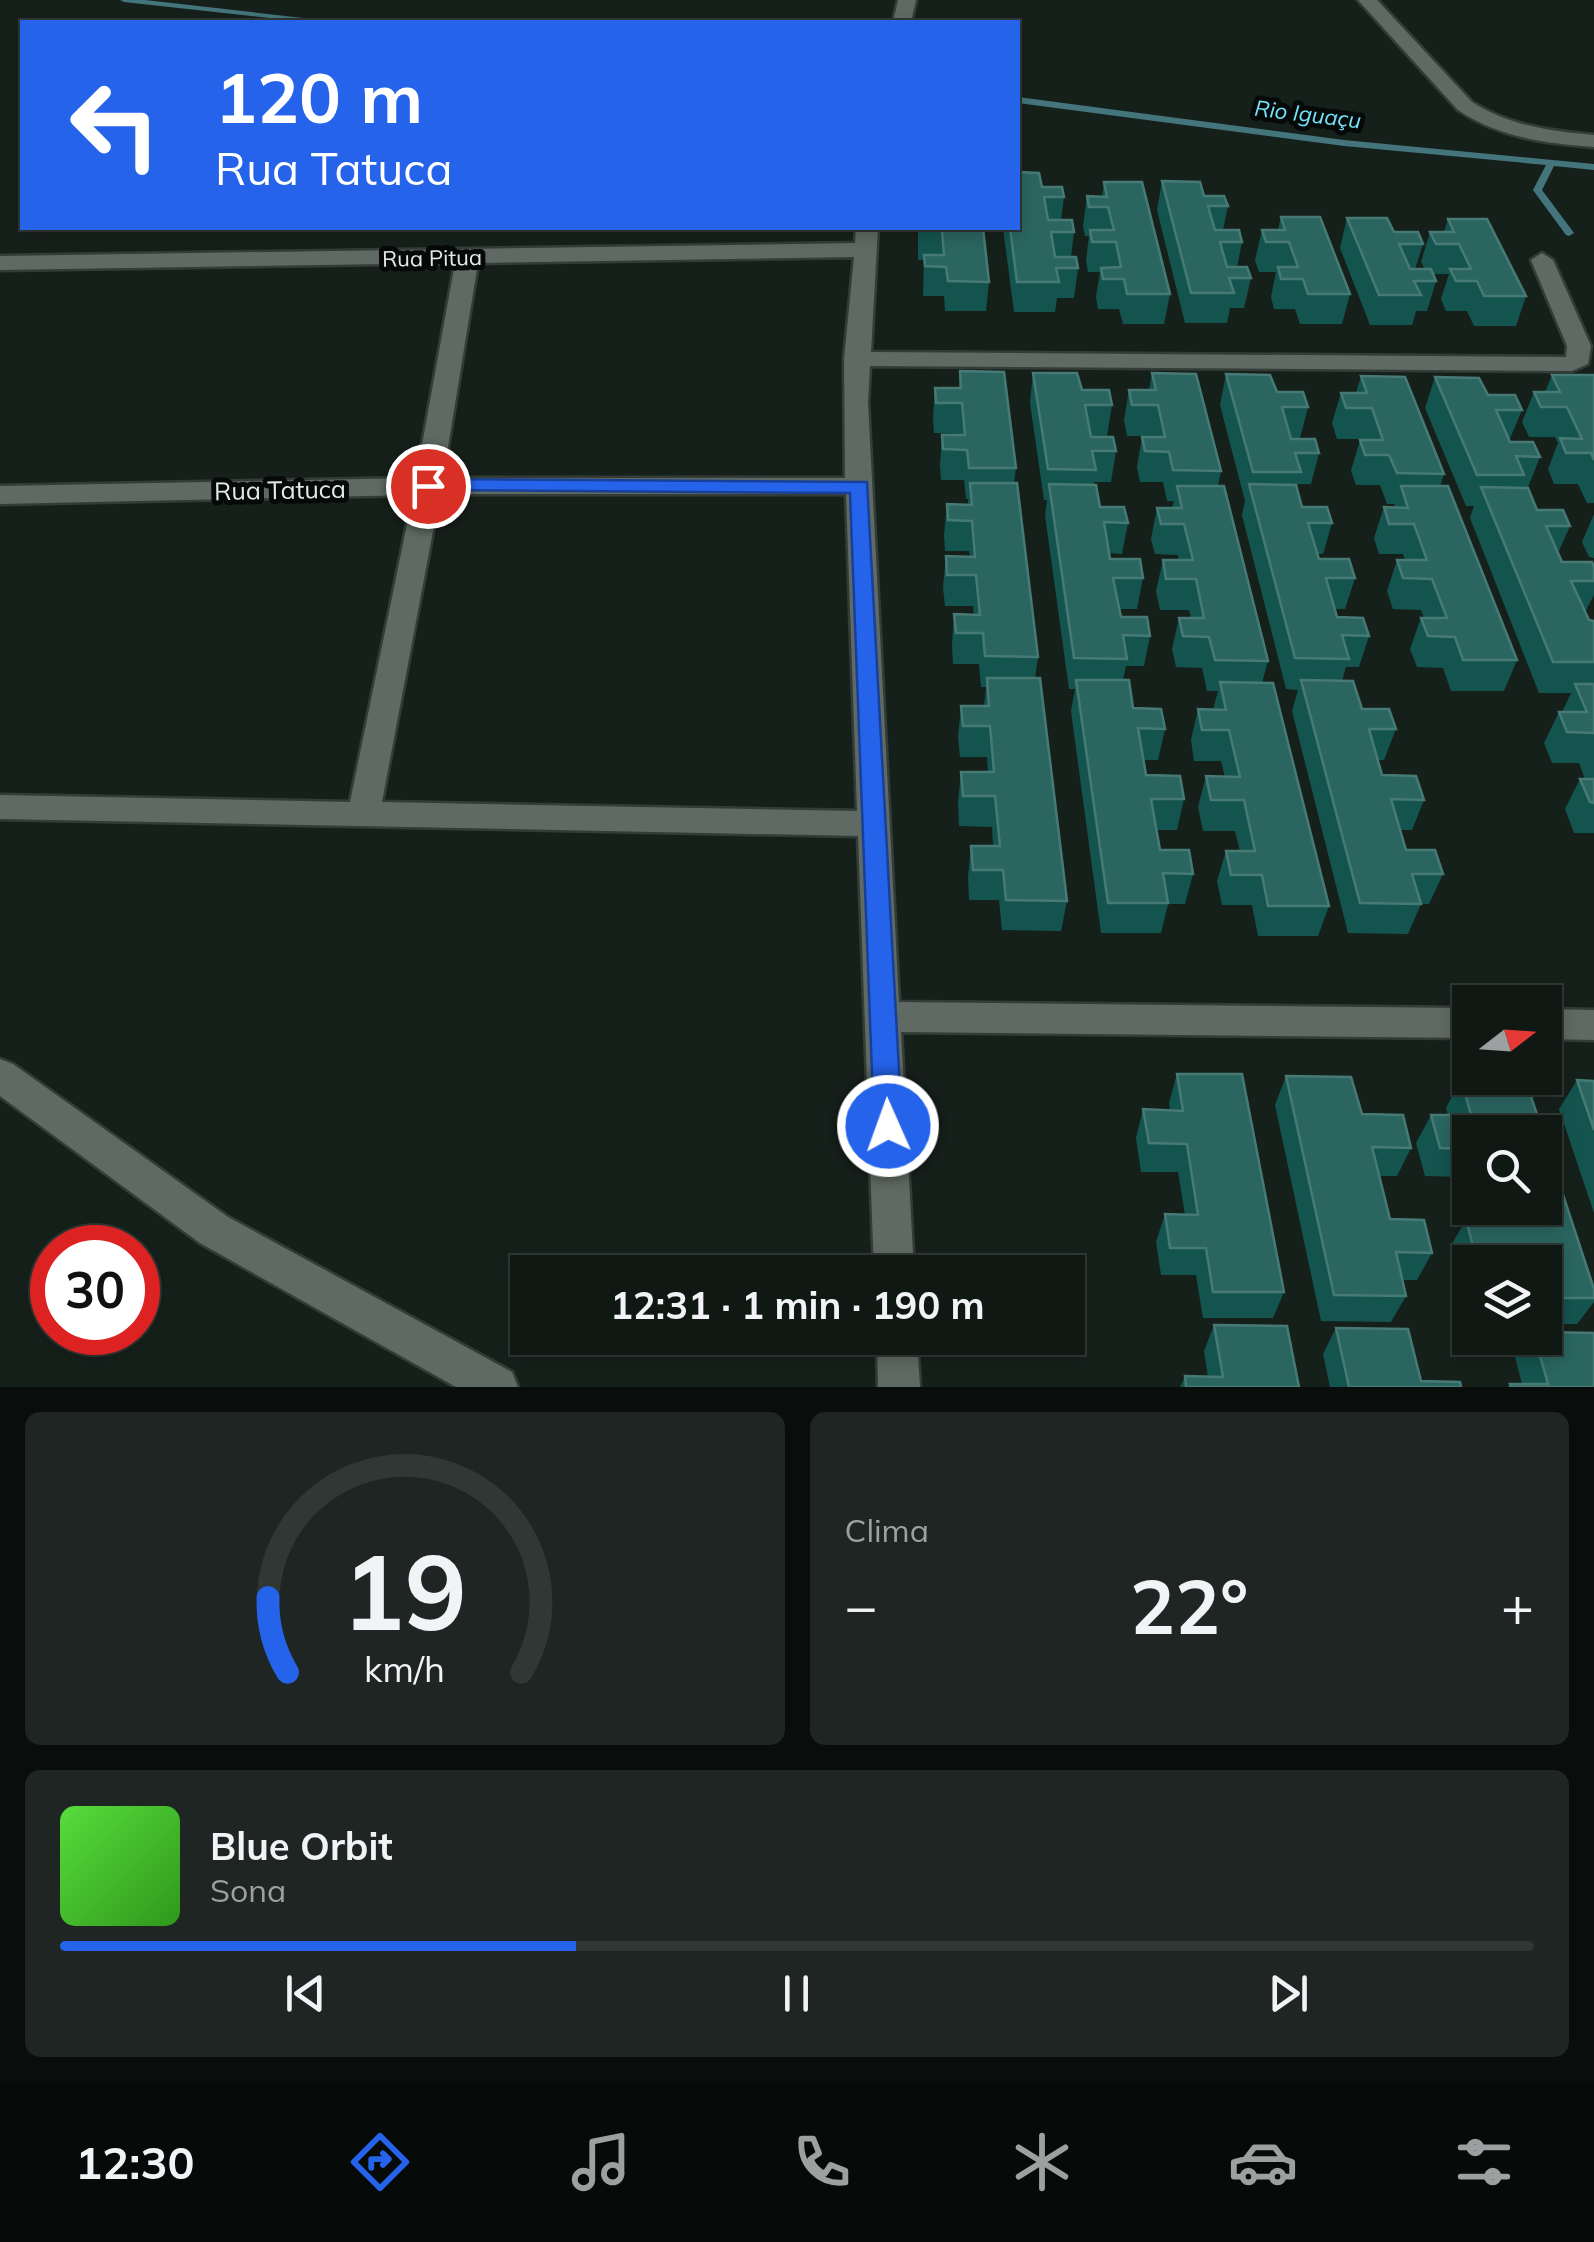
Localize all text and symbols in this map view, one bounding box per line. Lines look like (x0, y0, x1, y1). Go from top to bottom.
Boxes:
text: 120 m (215, 53, 423, 141)
icon: left (50, 60, 180, 190)
water label: Rio Iguaçu (1253, 94, 1363, 134)
text: Rua Tatuca (215, 140, 452, 196)
street label: Rua Pitua (382, 243, 482, 273)
pin (386, 444, 471, 529)
icon: arrive (401, 459, 456, 514)
street label: Rua Tatuca (214, 473, 346, 506)
north arrow (1452, 985, 1562, 1095)
map controls (1452, 985, 1562, 1355)
position arrow (836, 1074, 940, 1178)
button: search (1452, 1115, 1562, 1225)
speed limit sign: 30 (30, 1225, 160, 1355)
button: layers (1452, 1245, 1562, 1355)
text: 12:31 · 1 min · 190 m (610, 1281, 985, 1329)
text: Clima (845, 1510, 929, 1550)
text: 19 (342, 1525, 467, 1656)
text: 22° (1130, 1559, 1248, 1653)
text: − (845, 1571, 878, 1640)
text: + (1501, 1571, 1534, 1640)
text: km/h (364, 1646, 445, 1691)
text: Blue Orbit (210, 1822, 393, 1870)
text: Sona (210, 1870, 286, 1910)
icon: previous (278, 1966, 333, 2021)
icon: pause (769, 1966, 824, 2021)
icon: next (1261, 1966, 1316, 2021)
icon: directions (345, 2127, 415, 2197)
icon: music (566, 2127, 636, 2197)
icon: phone (787, 2127, 857, 2197)
icon: climate (1007, 2127, 1077, 2197)
icon: car (1228, 2127, 1298, 2197)
icon: filters (1449, 2127, 1519, 2197)
text: 12:30 (75, 2134, 195, 2190)

